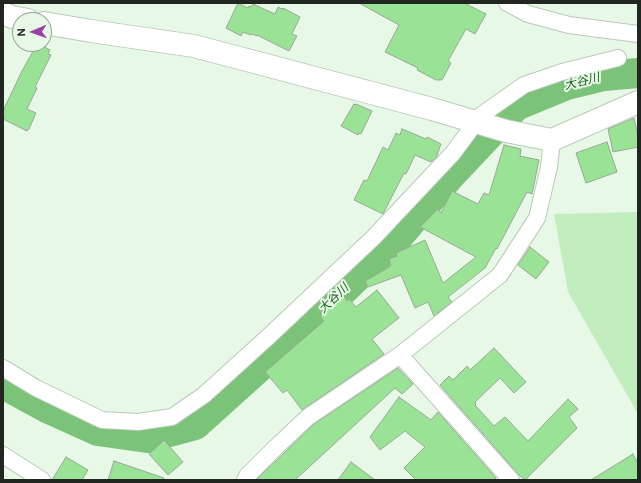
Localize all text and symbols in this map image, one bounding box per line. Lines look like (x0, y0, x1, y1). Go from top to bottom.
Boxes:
north arrow (12, 12, 52, 52)
text: N (14, 28, 28, 37)
water label: 大谷川 (563, 71, 601, 93)
water label: 大谷川 (316, 281, 352, 317)

